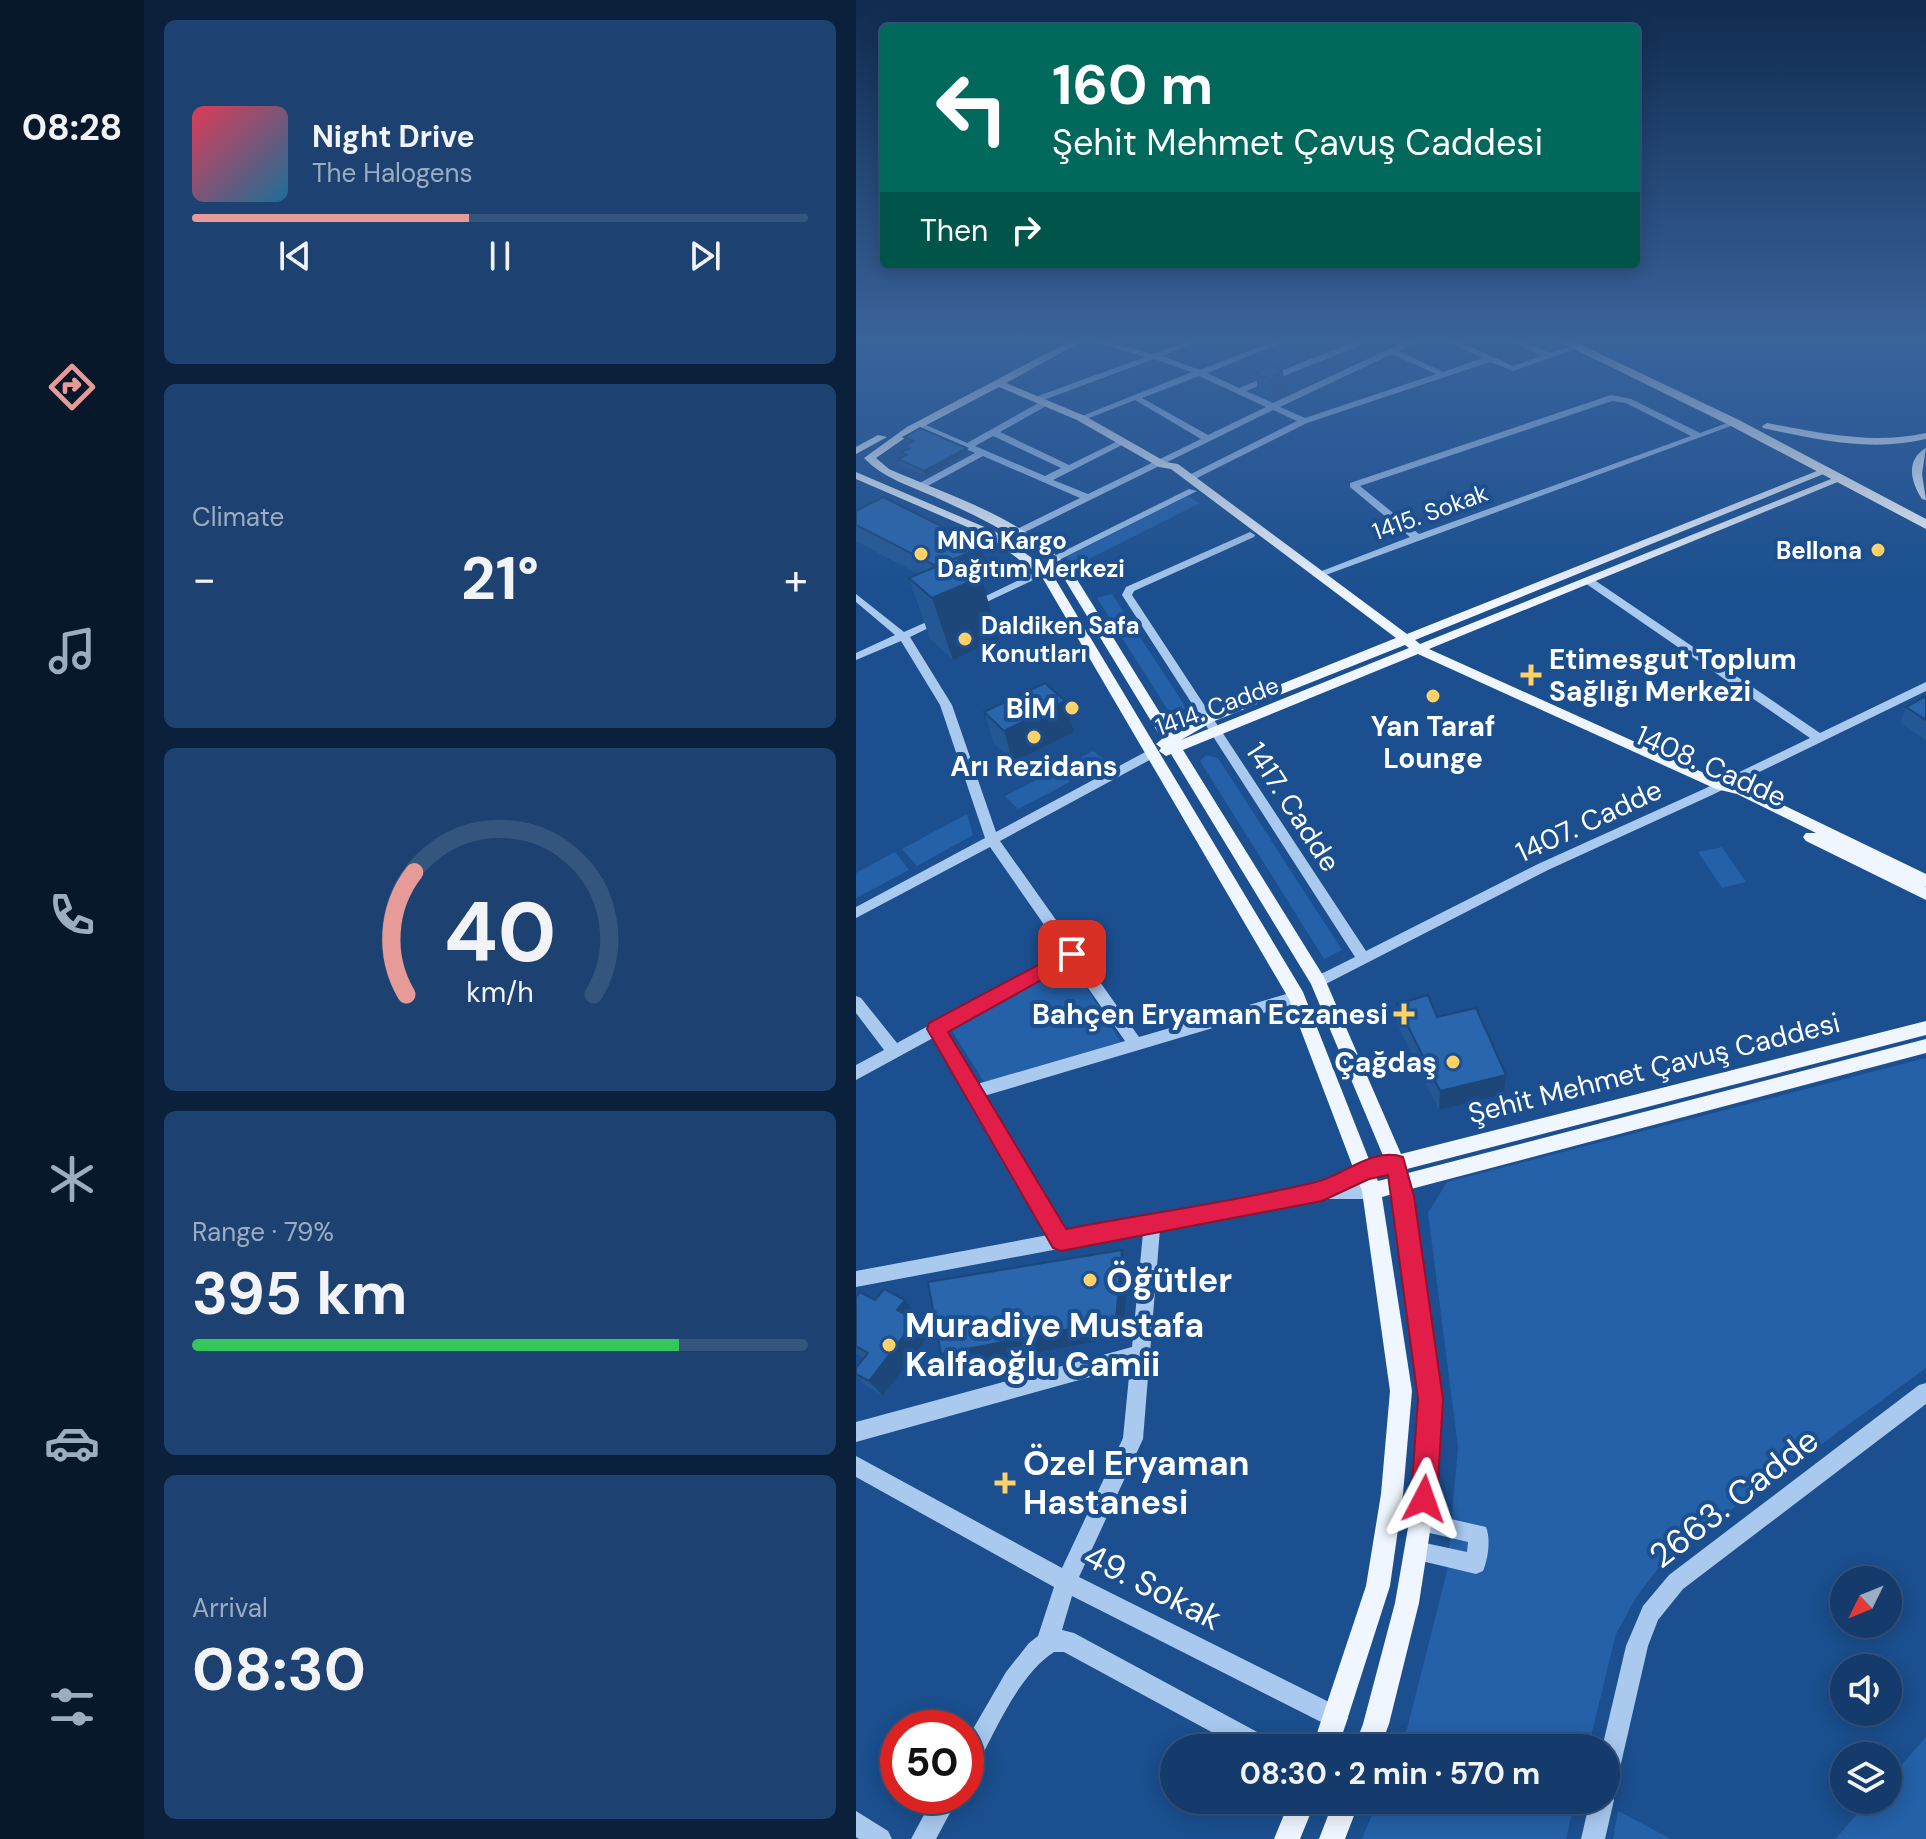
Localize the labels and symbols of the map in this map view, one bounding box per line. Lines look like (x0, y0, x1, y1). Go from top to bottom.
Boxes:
street label: 1415. Sokak (1368, 477, 1492, 547)
place label: MNG Kargo Dağıtım Merkezi (937, 525, 1125, 584)
place label: Bellona (1776, 535, 1862, 566)
marker: Bellona (1869, 541, 1887, 559)
marker: MNG Kargo Dağıtım Merkezi (912, 545, 930, 563)
place label: Daldiken Safa Konutları (981, 610, 1140, 669)
marker: Daldiken Safa Konutları (956, 630, 974, 648)
place label: Etimesgut Toplum Sağlığı Merkezi (1549, 641, 1797, 710)
marker: Etimesgut Toplum Sağlığı Merkezi (1520, 664, 1542, 686)
street label: 1414. Cadde (1151, 669, 1283, 743)
marker: Yan Taraf Lounge (1424, 687, 1442, 705)
place label: BİM (1006, 690, 1056, 727)
marker: BİM (1063, 699, 1081, 717)
place label: Yan Taraf Lounge (1371, 708, 1495, 777)
street label: 1408. Cadde (1630, 716, 1792, 816)
marker: Arı Rezidans (1025, 728, 1043, 746)
street label: 1417. Cadde (1237, 735, 1349, 879)
place label: Arı Rezidans (950, 748, 1118, 785)
street label: 1407. Cadde (1510, 771, 1668, 871)
pin (1038, 920, 1106, 988)
place label: Bahçen Eryaman Eczanesi (1032, 996, 1388, 1033)
street label: Şehit Mehmet Çavuş Caddesi (1464, 1004, 1844, 1132)
marker: Bahçen Eryaman Eczanesi (1395, 1005, 1413, 1023)
place label: Çağdaş (1334, 1044, 1437, 1081)
marker: Çağdaş (1444, 1053, 1462, 1071)
place label: Öğütler (1106, 1258, 1232, 1303)
marker: Öğütler (1081, 1271, 1099, 1289)
place label: Muradiye Mustafa Kalfaoğlu Camii (905, 1303, 1204, 1387)
marker: Muradiye Mustafa Kalfaoğlu Camii (880, 1336, 898, 1354)
street label: 2663. Cadde (1640, 1418, 1828, 1578)
place label: Özel Eryaman Hastanesi (1023, 1441, 1250, 1525)
position arrow (1382, 1457, 1466, 1541)
marker: Özel Eryaman Hastanesi (994, 1472, 1016, 1494)
street label: 49. Sokak (1076, 1533, 1230, 1641)
north arrow (1830, 1566, 1902, 1638)
speed limit sign: 50 (880, 1710, 984, 1814)

